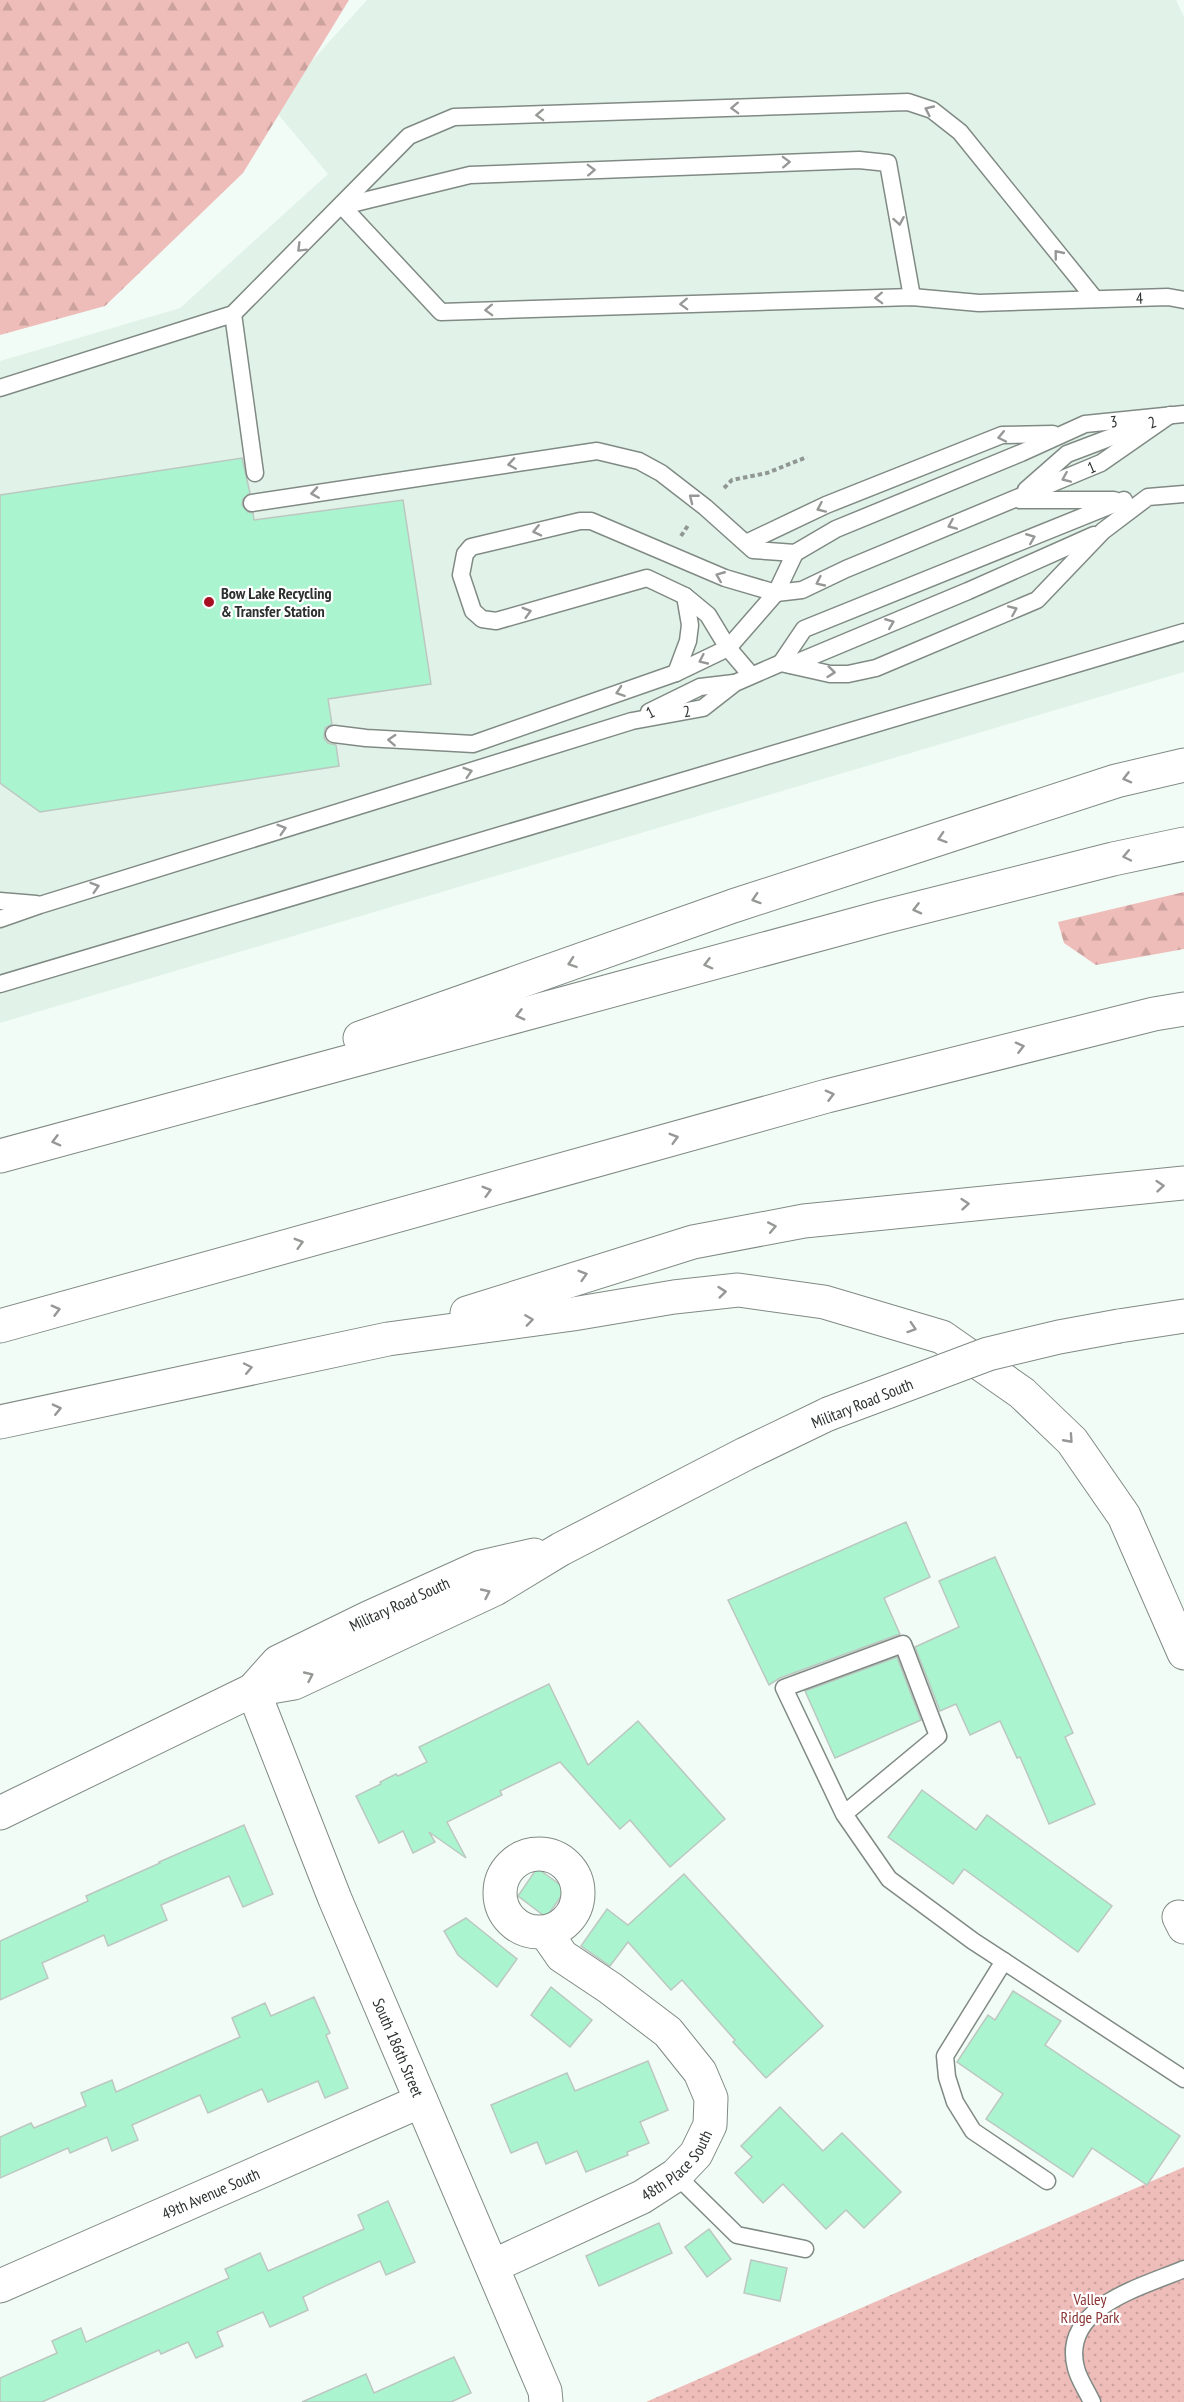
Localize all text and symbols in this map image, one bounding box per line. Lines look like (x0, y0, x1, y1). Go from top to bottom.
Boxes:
one-way arrow (731, 102, 740, 114)
one-way arrow (924, 106, 935, 118)
one-way arrow (536, 108, 545, 121)
one-way arrow (782, 156, 791, 169)
one-way arrow (587, 163, 596, 176)
one-way arrow (892, 216, 905, 226)
one-way arrow (297, 240, 308, 251)
one-way arrow (1054, 250, 1065, 261)
street label: 4 (1135, 288, 1143, 308)
one-way arrow (874, 292, 883, 304)
one-way arrow (679, 298, 688, 310)
one-way arrow (485, 304, 494, 316)
street label: 3 (1109, 411, 1118, 431)
street label: 2 (1145, 411, 1159, 433)
one-way arrow (997, 430, 1007, 443)
street label: 1 (1084, 456, 1098, 478)
one-way arrow (507, 457, 517, 469)
one-way arrow (1061, 471, 1072, 483)
one-way arrow (311, 487, 320, 499)
one-way arrow (689, 494, 700, 505)
one-way arrow (816, 501, 827, 513)
one-way arrow (948, 518, 959, 530)
one-way arrow (532, 524, 542, 537)
one-way arrow (1024, 533, 1035, 545)
one-way arrow (715, 571, 726, 583)
one-way arrow (815, 574, 826, 586)
place label: Bow Lake Recycling & Transfer Station (221, 583, 332, 621)
marker: Bow Lake Recycling & Transfer Station (202, 595, 216, 609)
one-way arrow (1007, 605, 1018, 617)
one-way arrow (521, 607, 532, 619)
one-way arrow (884, 618, 895, 630)
one-way arrow (699, 653, 710, 665)
one-way arrow (826, 666, 835, 678)
one-way arrow (616, 685, 626, 698)
street label: 2 (681, 700, 692, 721)
street label: 1 (642, 701, 658, 723)
one-way arrow (388, 733, 397, 746)
one-way arrow (462, 766, 473, 779)
one-way arrow (1122, 771, 1132, 784)
one-way arrow (276, 824, 287, 837)
one-way arrow (937, 831, 948, 843)
one-way arrow (1122, 849, 1132, 862)
one-way arrow (89, 882, 100, 894)
one-way arrow (751, 891, 762, 904)
one-way arrow (912, 901, 922, 914)
one-way arrow (567, 956, 578, 969)
one-way arrow (704, 957, 714, 969)
one-way arrow (515, 1008, 526, 1020)
one-way arrow (1014, 1042, 1024, 1055)
one-way arrow (825, 1089, 835, 1102)
one-way arrow (51, 1133, 61, 1146)
one-way arrow (668, 1133, 679, 1145)
one-way arrow (1155, 1180, 1164, 1193)
one-way arrow (481, 1185, 491, 1198)
one-way arrow (961, 1198, 970, 1211)
one-way arrow (767, 1221, 777, 1234)
one-way arrow (293, 1238, 304, 1250)
one-way arrow (577, 1270, 588, 1282)
one-way arrow (717, 1286, 727, 1299)
one-way arrow (51, 1305, 61, 1317)
one-way arrow (525, 1314, 534, 1327)
one-way arrow (906, 1320, 917, 1333)
one-way arrow (242, 1362, 252, 1375)
street label: Military Road South (808, 1374, 916, 1432)
one-way arrow (52, 1403, 62, 1416)
one-way arrow (1062, 1433, 1073, 1443)
street label: Military Road South (346, 1573, 453, 1636)
one-way arrow (479, 1589, 490, 1601)
one-way arrow (303, 1671, 314, 1683)
street label: South 186th Street (369, 1995, 428, 2100)
street label: 48th Place South (637, 2127, 716, 2205)
street label: 49th Avenue South (159, 2163, 263, 2224)
park label: Valley Ridge Park (1061, 2289, 1120, 2327)

